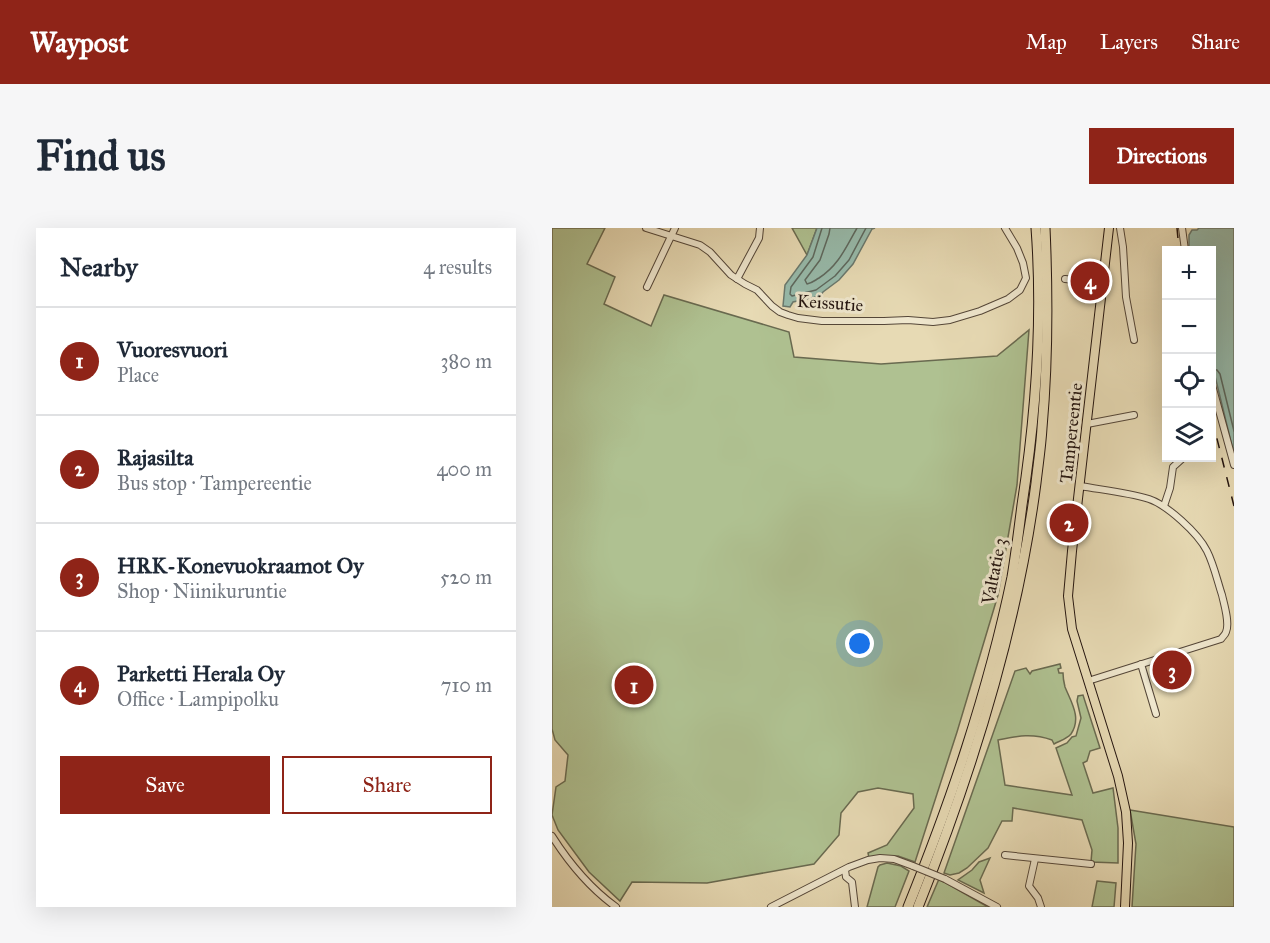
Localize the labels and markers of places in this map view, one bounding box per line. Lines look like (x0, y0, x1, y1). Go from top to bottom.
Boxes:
pin: 4 (1070, 259, 1110, 304)
pin: 2 (1050, 500, 1088, 546)
pin: 3 (1152, 648, 1192, 692)
pin: 1 (614, 662, 653, 708)

